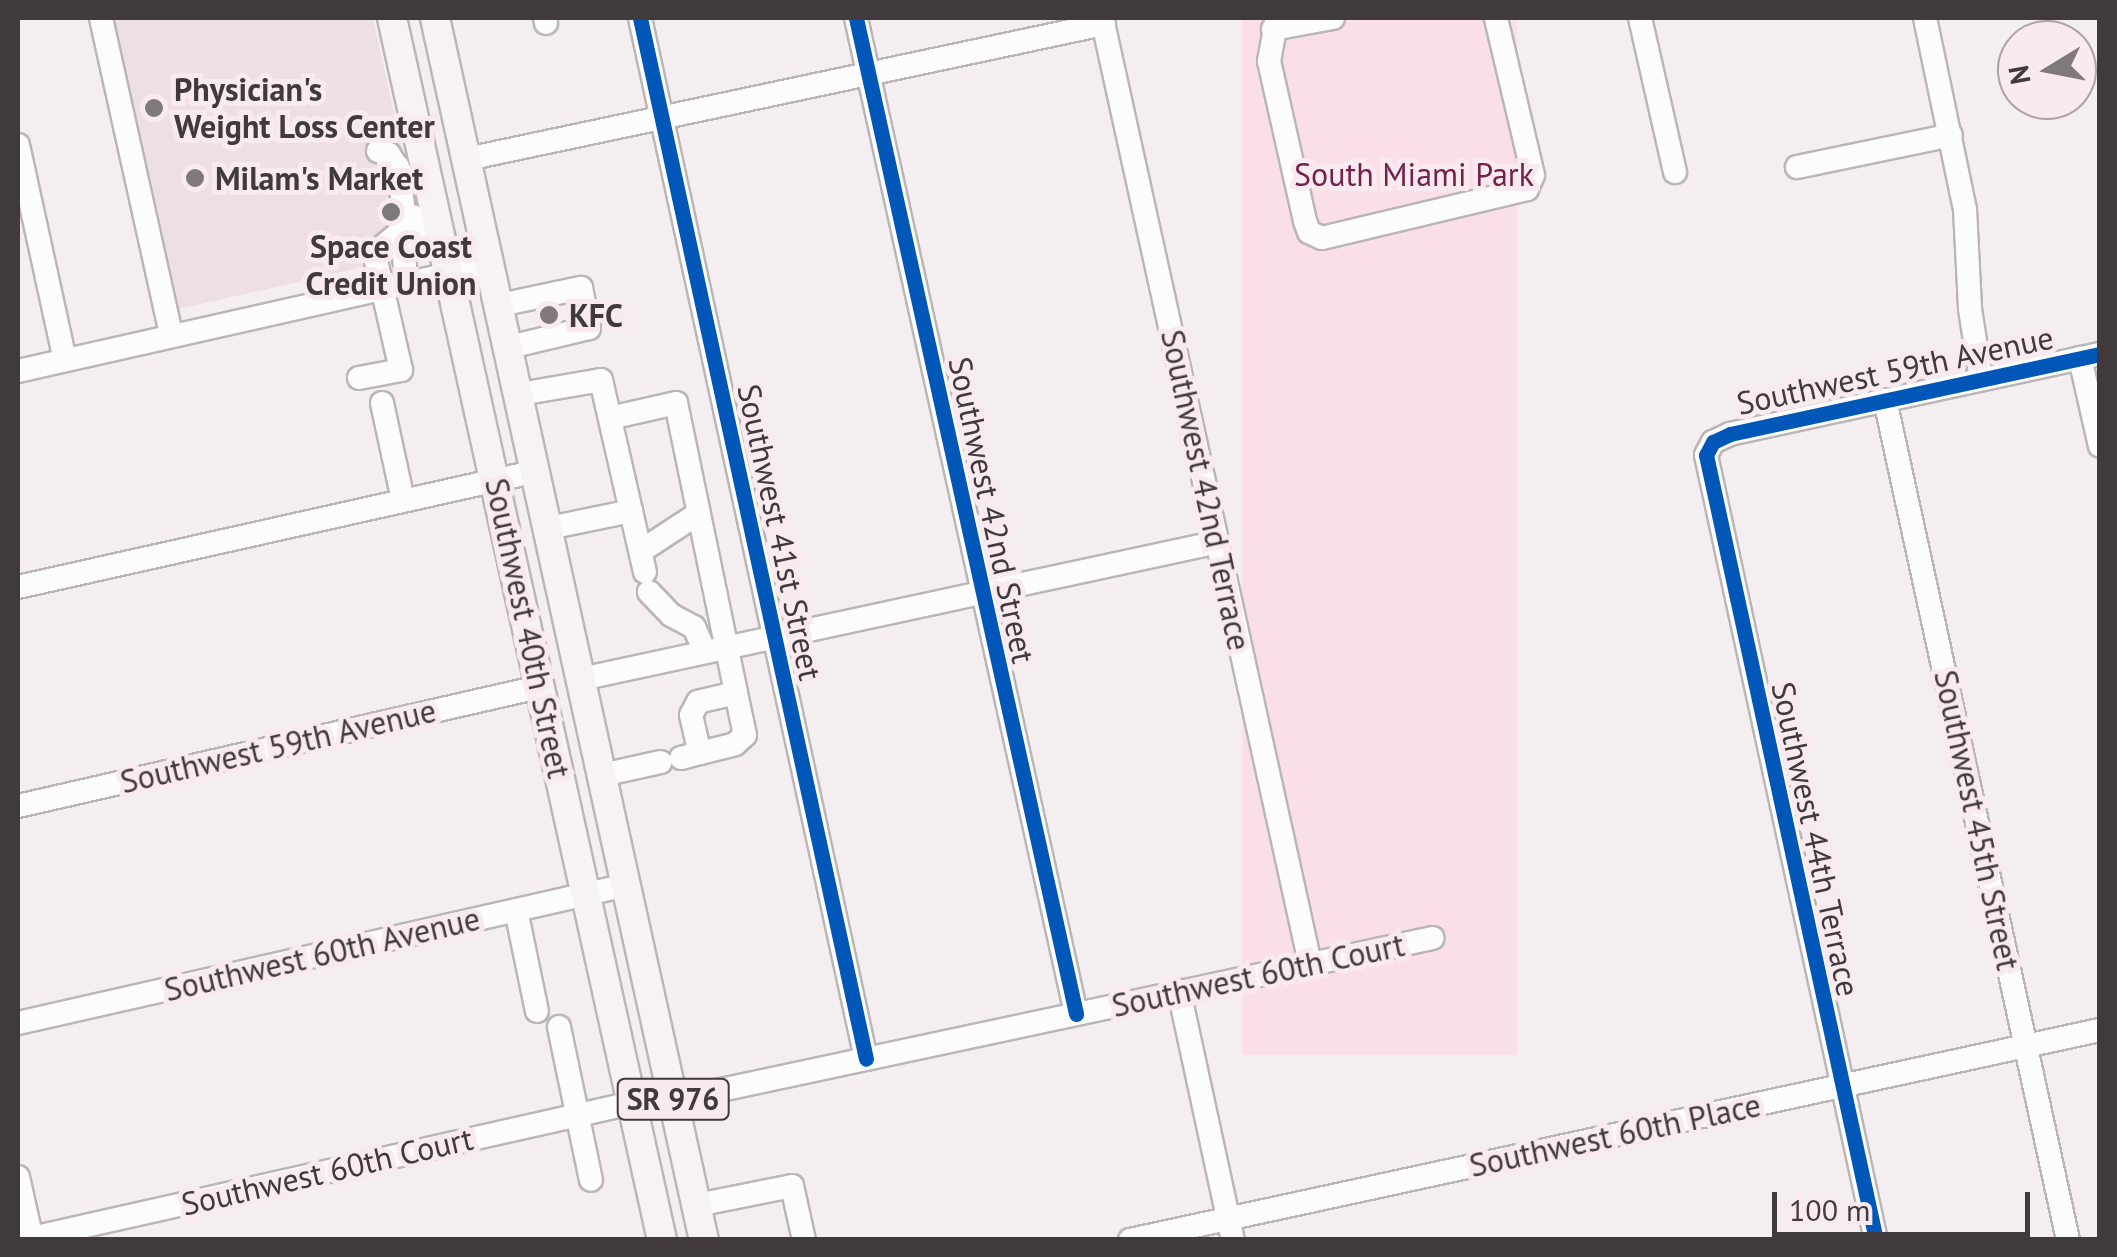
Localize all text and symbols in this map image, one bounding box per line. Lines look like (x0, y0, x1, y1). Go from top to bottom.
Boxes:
north arrow (1997, 20, 2097, 120)
text: N (1999, 63, 2039, 87)
place label: Physician's Weight Loss Center (174, 71, 435, 146)
marker: Physician's Weight Loss Center (143, 97, 165, 119)
park label: South Miami Park (1294, 155, 1534, 193)
place label: Milam's Market (215, 159, 423, 197)
marker: Milam's Market (184, 167, 206, 189)
marker: Space Coast Credit Union (380, 201, 402, 223)
place label: Space Coast Credit Union (306, 228, 476, 303)
place label: KFC (569, 296, 623, 334)
marker: KFC (538, 304, 560, 326)
street label: Southwest 59th Avenue (1733, 318, 2057, 422)
street label: Southwest 42nd Terrace (1153, 326, 1259, 654)
street label: Southwest 42nd Street (941, 353, 1043, 667)
street label: Southwest 41st Street (730, 381, 830, 683)
street label: Southwest 40th Street (477, 475, 579, 781)
street label: Southwest 45th Street (1926, 667, 2028, 973)
street label: Southwest 44th Terrace (1764, 678, 1868, 1000)
street label: Southwest 59th Avenue (116, 691, 440, 801)
street label: Southwest 60th Avenue (160, 899, 484, 1009)
street label: Southwest 60th Court (1108, 925, 1408, 1025)
road number: SR 976 (616, 1074, 730, 1124)
street label: Southwest 60th Place (1466, 1085, 1764, 1185)
street label: Southwest 60th Court (177, 1119, 477, 1223)
scale bar (1777, 1172, 2034, 1234)
text: 100 m (1789, 1190, 1870, 1229)

